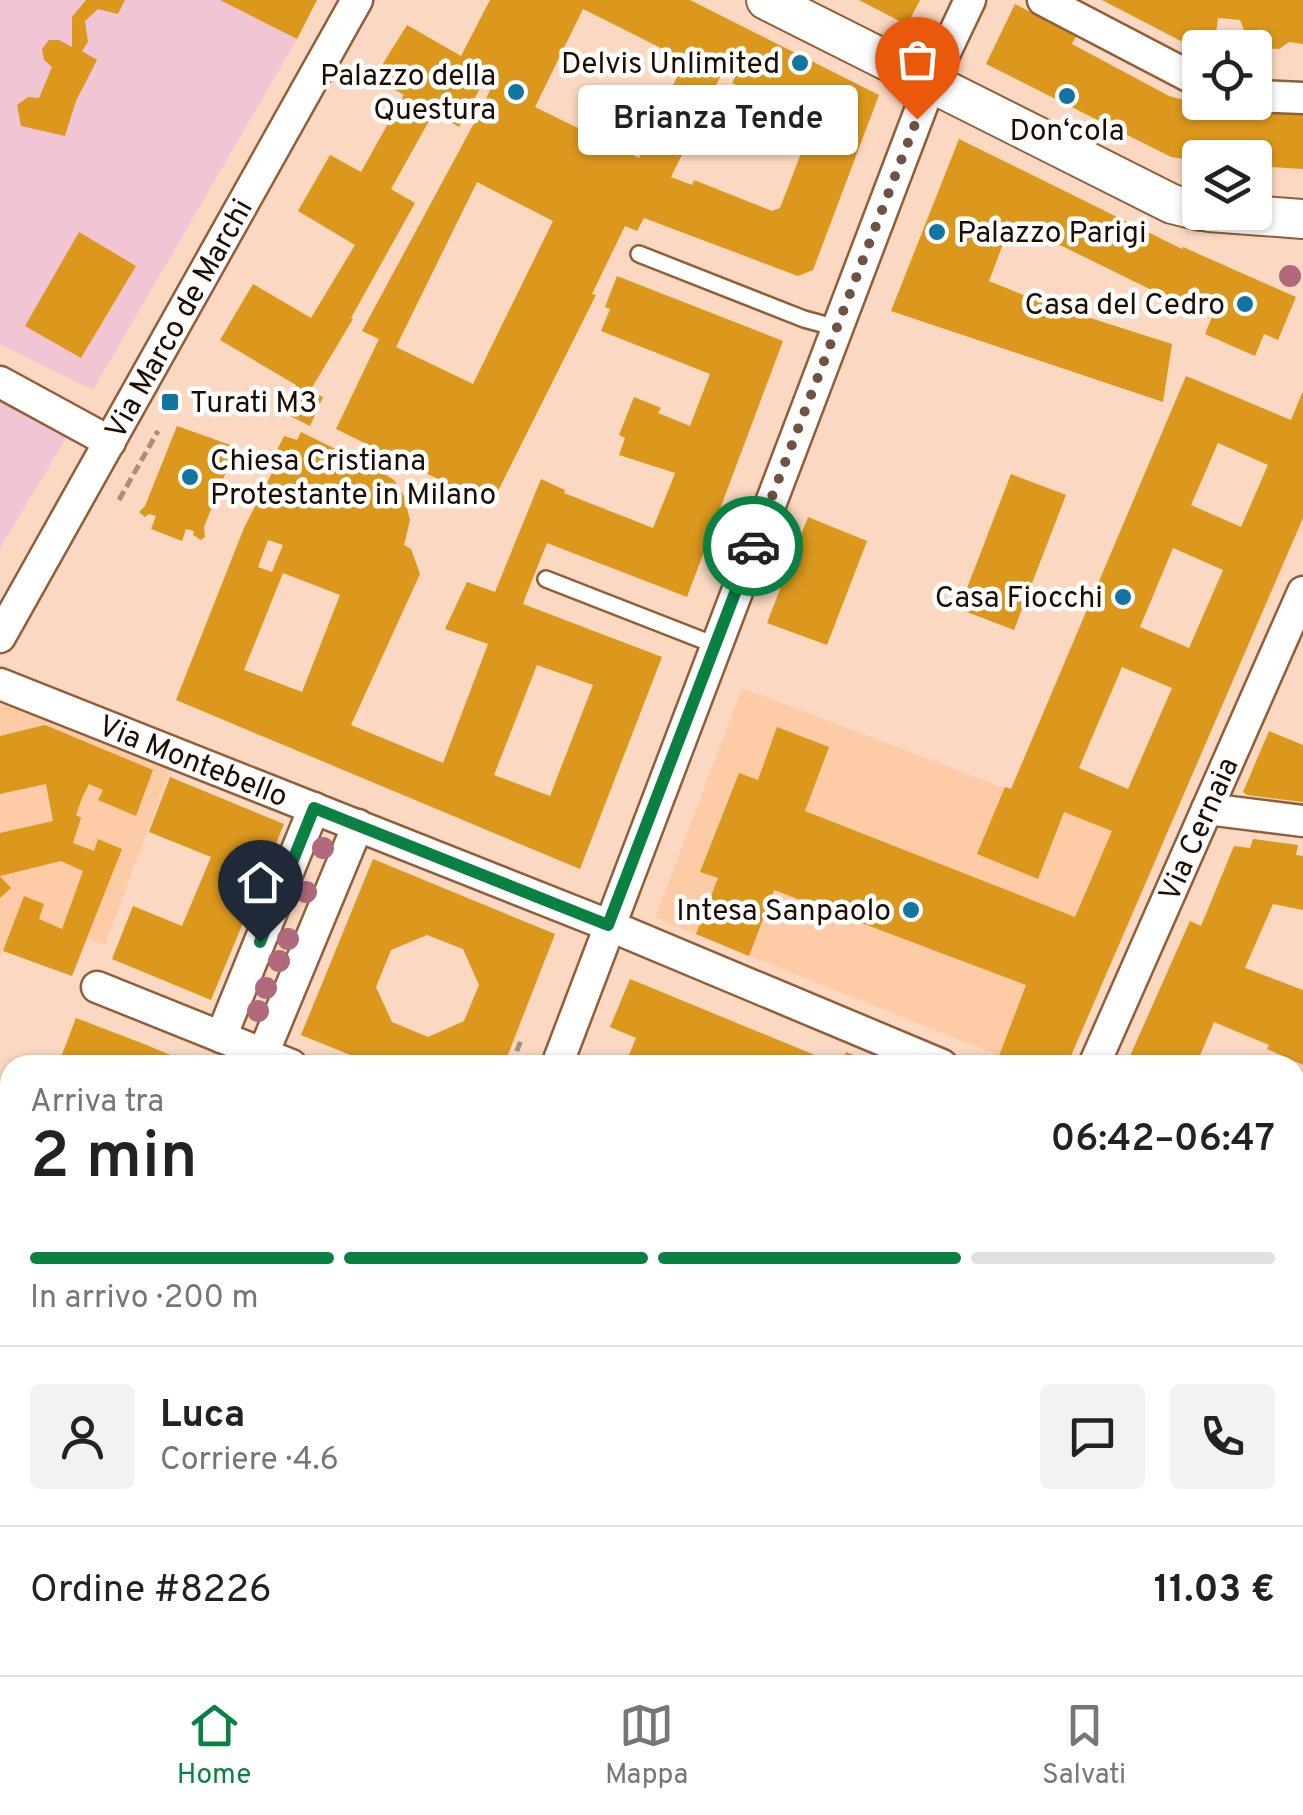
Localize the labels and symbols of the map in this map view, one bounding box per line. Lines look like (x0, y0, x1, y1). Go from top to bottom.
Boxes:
pin (875, 17, 960, 120)
place label: Delvis Unlimited (561, 47, 780, 84)
marker: Delvis Unlimited (789, 52, 811, 74)
place label: Palazzo della Questura (320, 59, 496, 130)
marker: Palazzo della Questura (505, 81, 527, 103)
callout: Brianza Tende (577, 84, 857, 154)
marker: Don‘cola (1056, 85, 1078, 107)
place label: Don‘cola (1010, 114, 1124, 151)
street label: Via Marco de Marchi (99, 193, 263, 446)
place label: Palazzo Parigi (957, 216, 1147, 253)
marker: Palazzo Parigi (926, 221, 948, 243)
place label: Casa del Cedro (1025, 288, 1225, 325)
marker: Casa del Cedro (1234, 293, 1256, 315)
place label: Turati M3 (190, 386, 317, 423)
marker: Turati M3 (159, 391, 181, 413)
place label: Chiesa Cristiana Protestante in Milano (210, 444, 496, 515)
marker: Chiesa Cristiana Protestante in Milano (179, 466, 201, 488)
courier (703, 496, 803, 596)
place label: Casa Fiocchi (935, 581, 1103, 618)
marker: Casa Fiocchi (1112, 586, 1134, 608)
street label: Via Montebello (92, 709, 292, 817)
street label: Via Cernaia (1153, 752, 1249, 908)
pin (218, 840, 303, 943)
place label: Intesa Sanpaolo (676, 894, 891, 931)
marker: Intesa Sanpaolo (900, 899, 922, 921)

